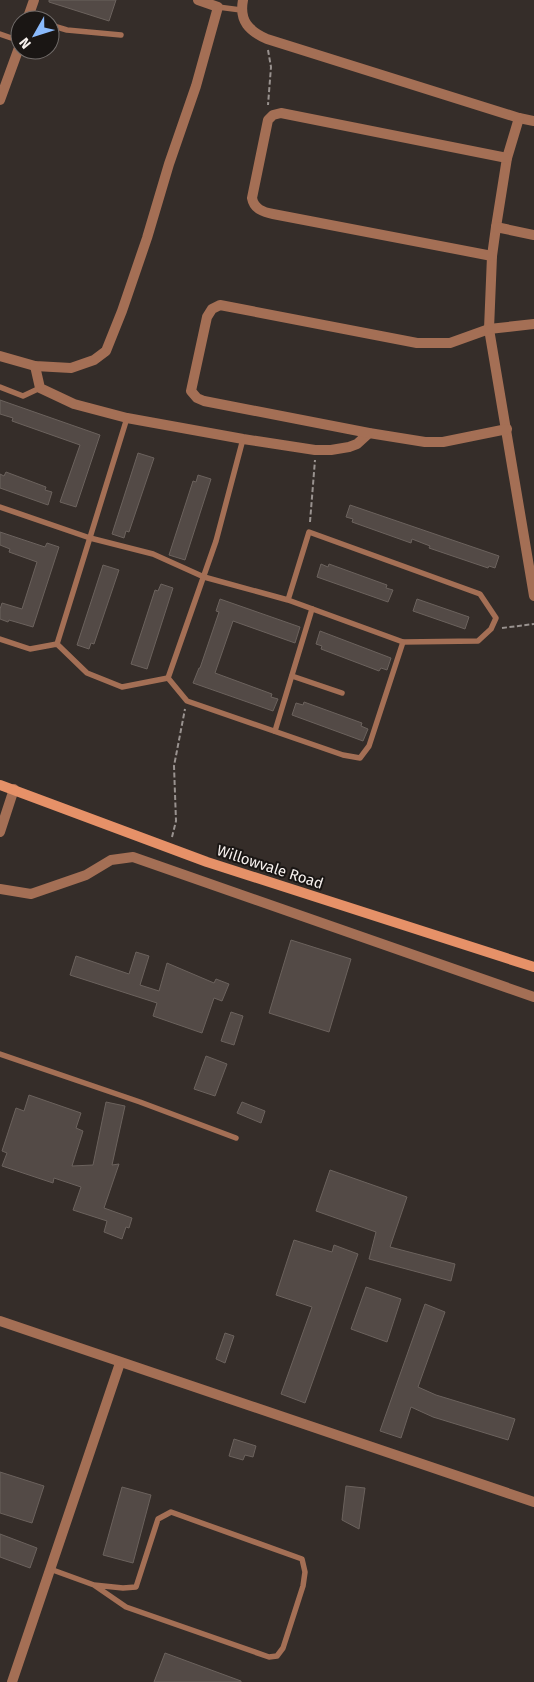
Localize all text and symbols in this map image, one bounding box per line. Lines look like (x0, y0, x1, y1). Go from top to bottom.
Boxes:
north arrow (10, 10, 60, 60)
text: N (16, 34, 35, 52)
street label: Willowvale Road (214, 841, 326, 893)

